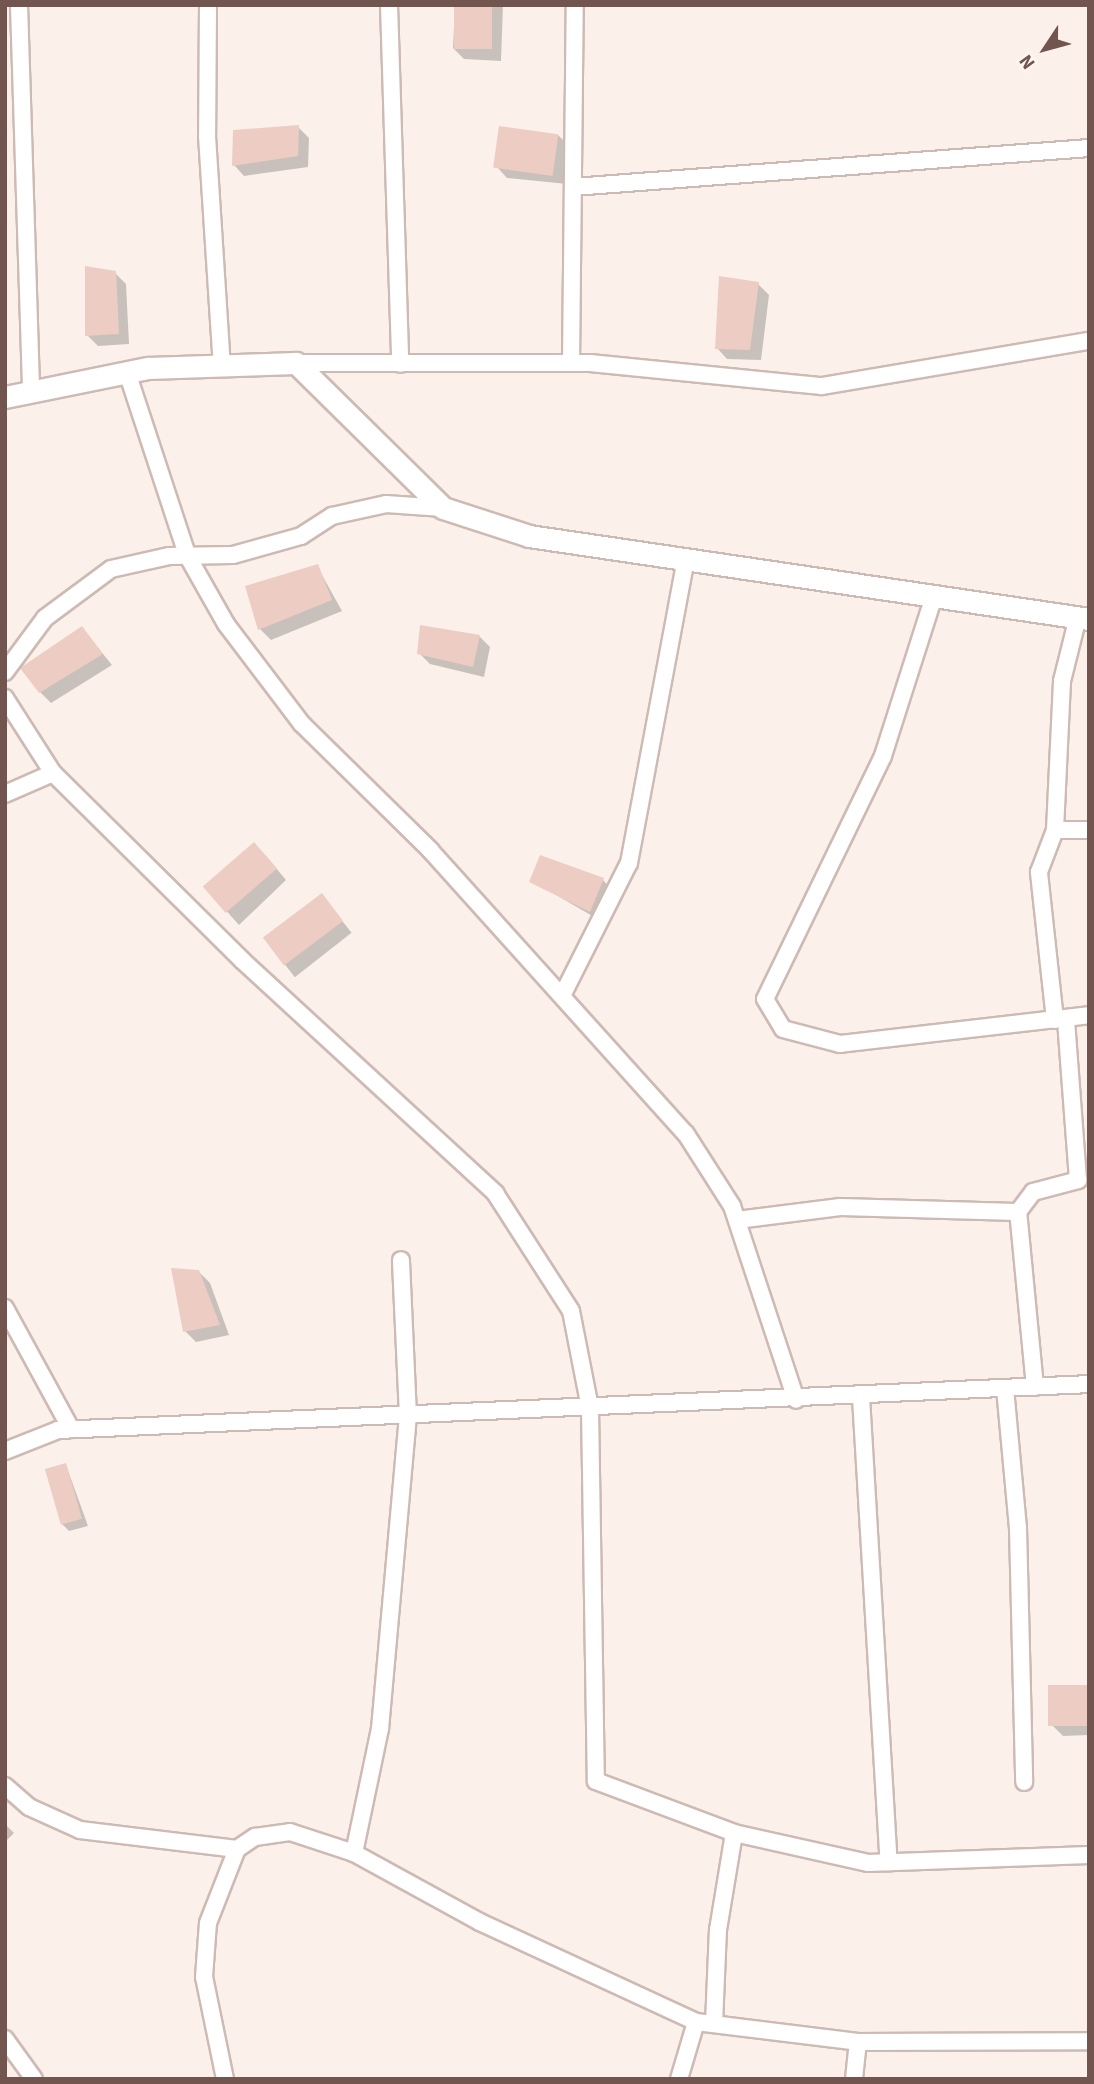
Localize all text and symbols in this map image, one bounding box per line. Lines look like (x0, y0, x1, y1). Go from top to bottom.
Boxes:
north arrow (1010, 14, 1080, 84)
text: N (1013, 49, 1042, 75)

